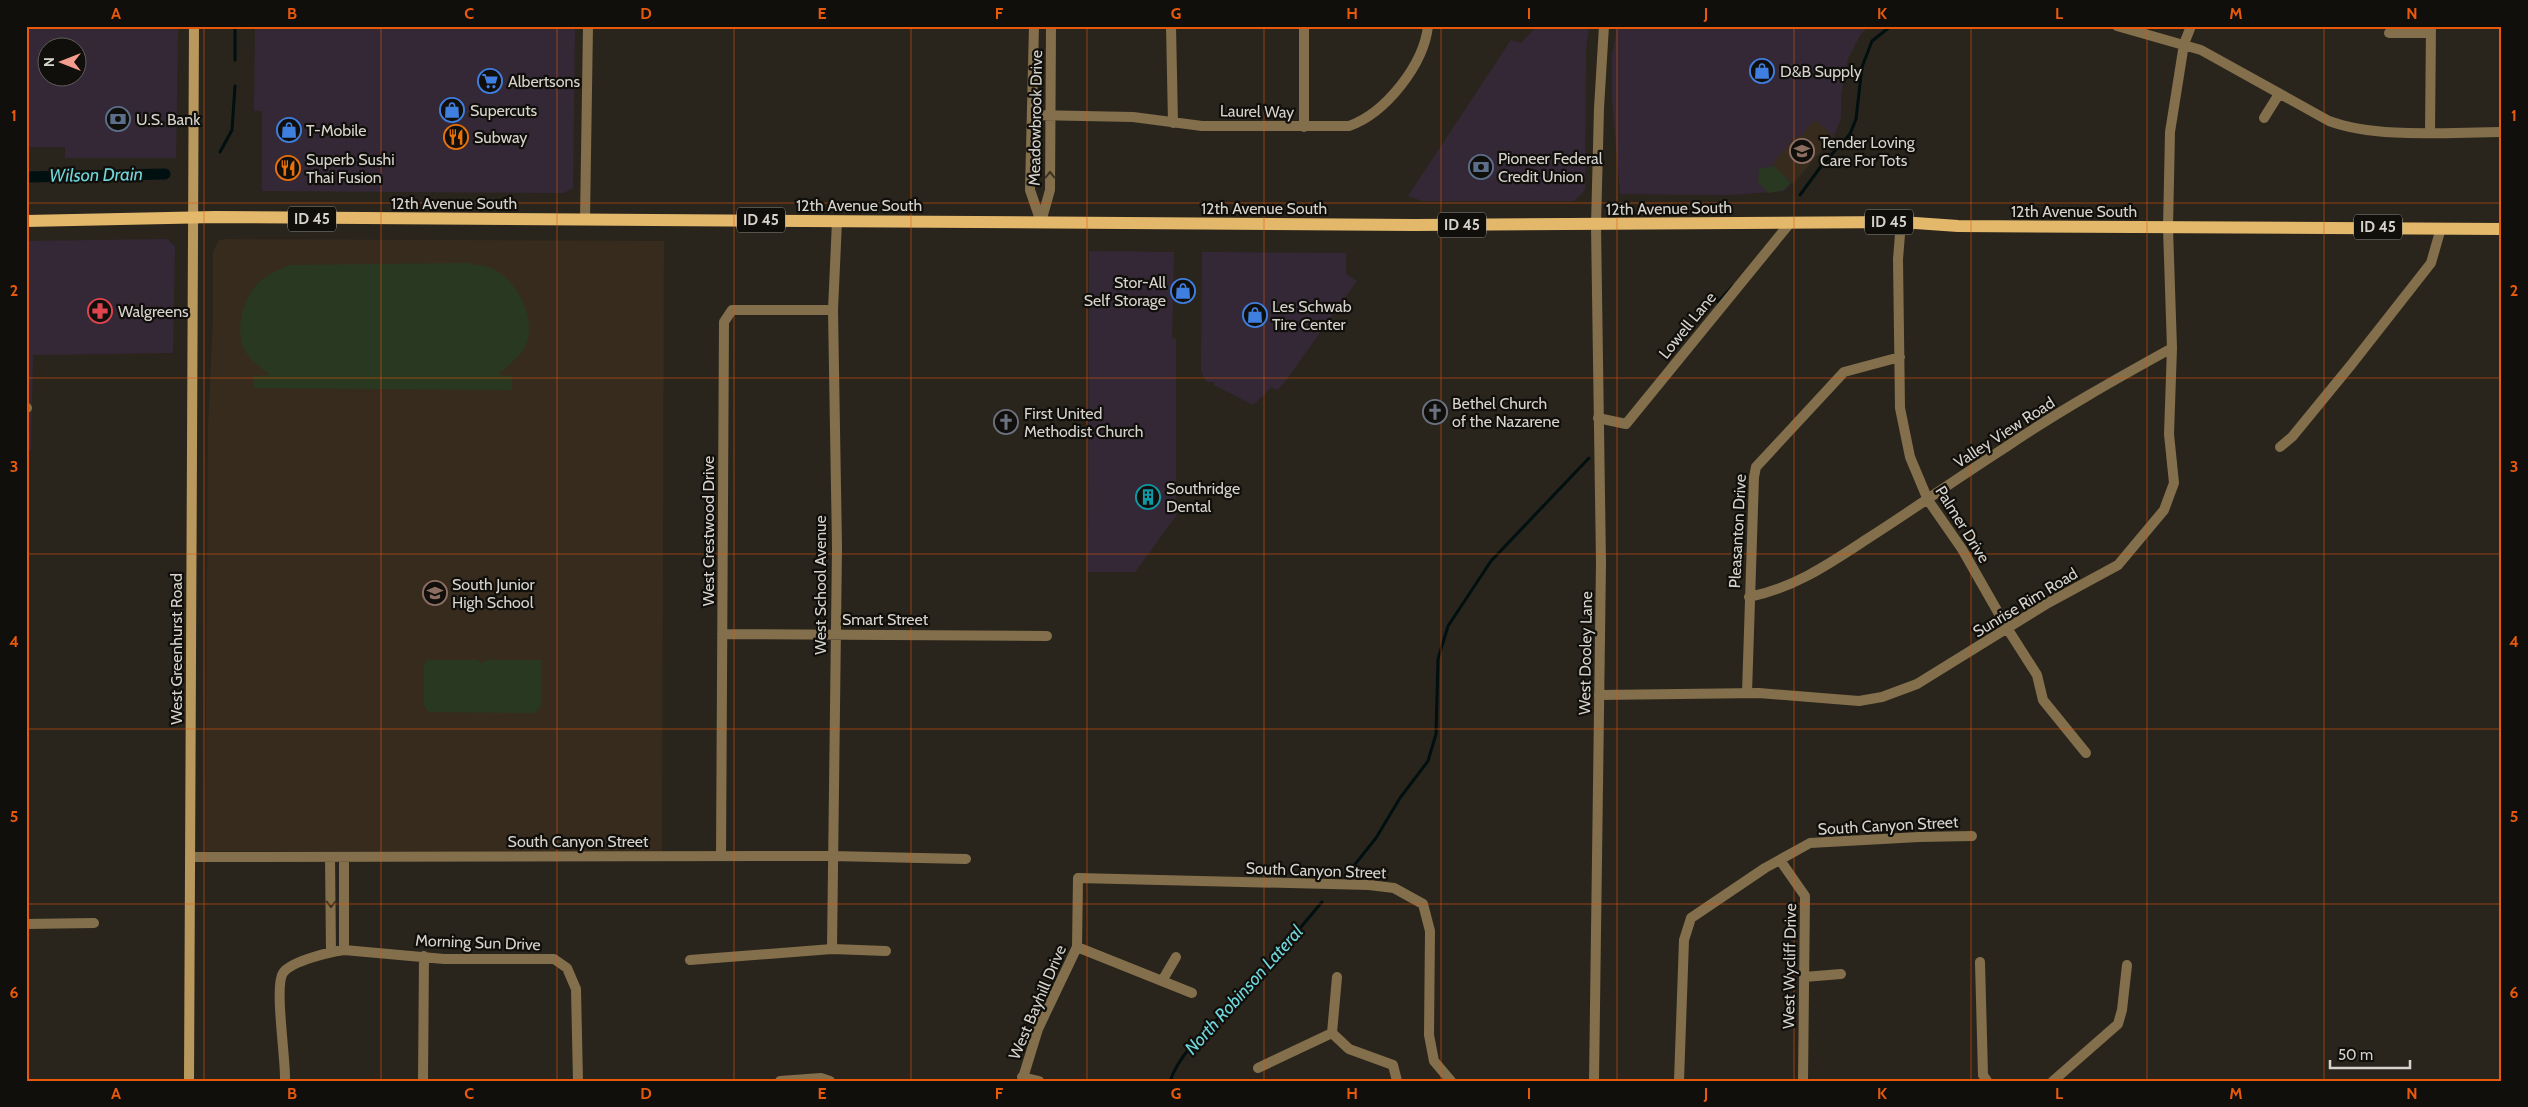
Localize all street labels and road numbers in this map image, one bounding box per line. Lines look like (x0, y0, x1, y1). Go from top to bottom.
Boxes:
street label: Meadowbrook Drive (1025, 50, 1046, 186)
street label: Laurel Way (1220, 101, 1294, 122)
street label: 12th Avenue South (391, 194, 517, 213)
street label: 12th Avenue South (796, 196, 922, 215)
street label: 12th Avenue South (1606, 198, 1732, 219)
street label: 12th Avenue South (1201, 199, 1327, 218)
street label: 12th Avenue South (2011, 202, 2137, 221)
road number: ID 45 (288, 206, 336, 232)
road number: ID 45 (737, 208, 785, 232)
road number: ID 45 (1865, 210, 1913, 234)
road number: ID 45 (1438, 212, 1486, 238)
road number: ID 45 (2354, 214, 2402, 240)
street label: Lowell Lane (1655, 288, 1720, 362)
street label: Valley View Road (1950, 393, 2058, 472)
street label: West Crestwood Drive (699, 456, 718, 606)
street label: Pleasanton Drive (1725, 473, 1750, 589)
street label: Palmer Drive (1931, 482, 1994, 566)
street label: West School Avenue (811, 515, 830, 655)
street label: Sunrise Rim Road (1969, 564, 2081, 641)
street label: West Greenhurst Road (167, 573, 186, 725)
street label: West Dooley Lane (1575, 591, 1596, 715)
street label: Smart Street (842, 610, 929, 629)
street label: South Canyon Street (1817, 812, 1959, 839)
street label: South Canyon Street (508, 832, 649, 851)
street label: South Canyon Street (1245, 859, 1387, 882)
street label: West Wycliff Drive (1779, 903, 1800, 1029)
street label: Morning Sun Drive (415, 931, 541, 954)
street label: West Bayhill Drive (1005, 942, 1070, 1062)

